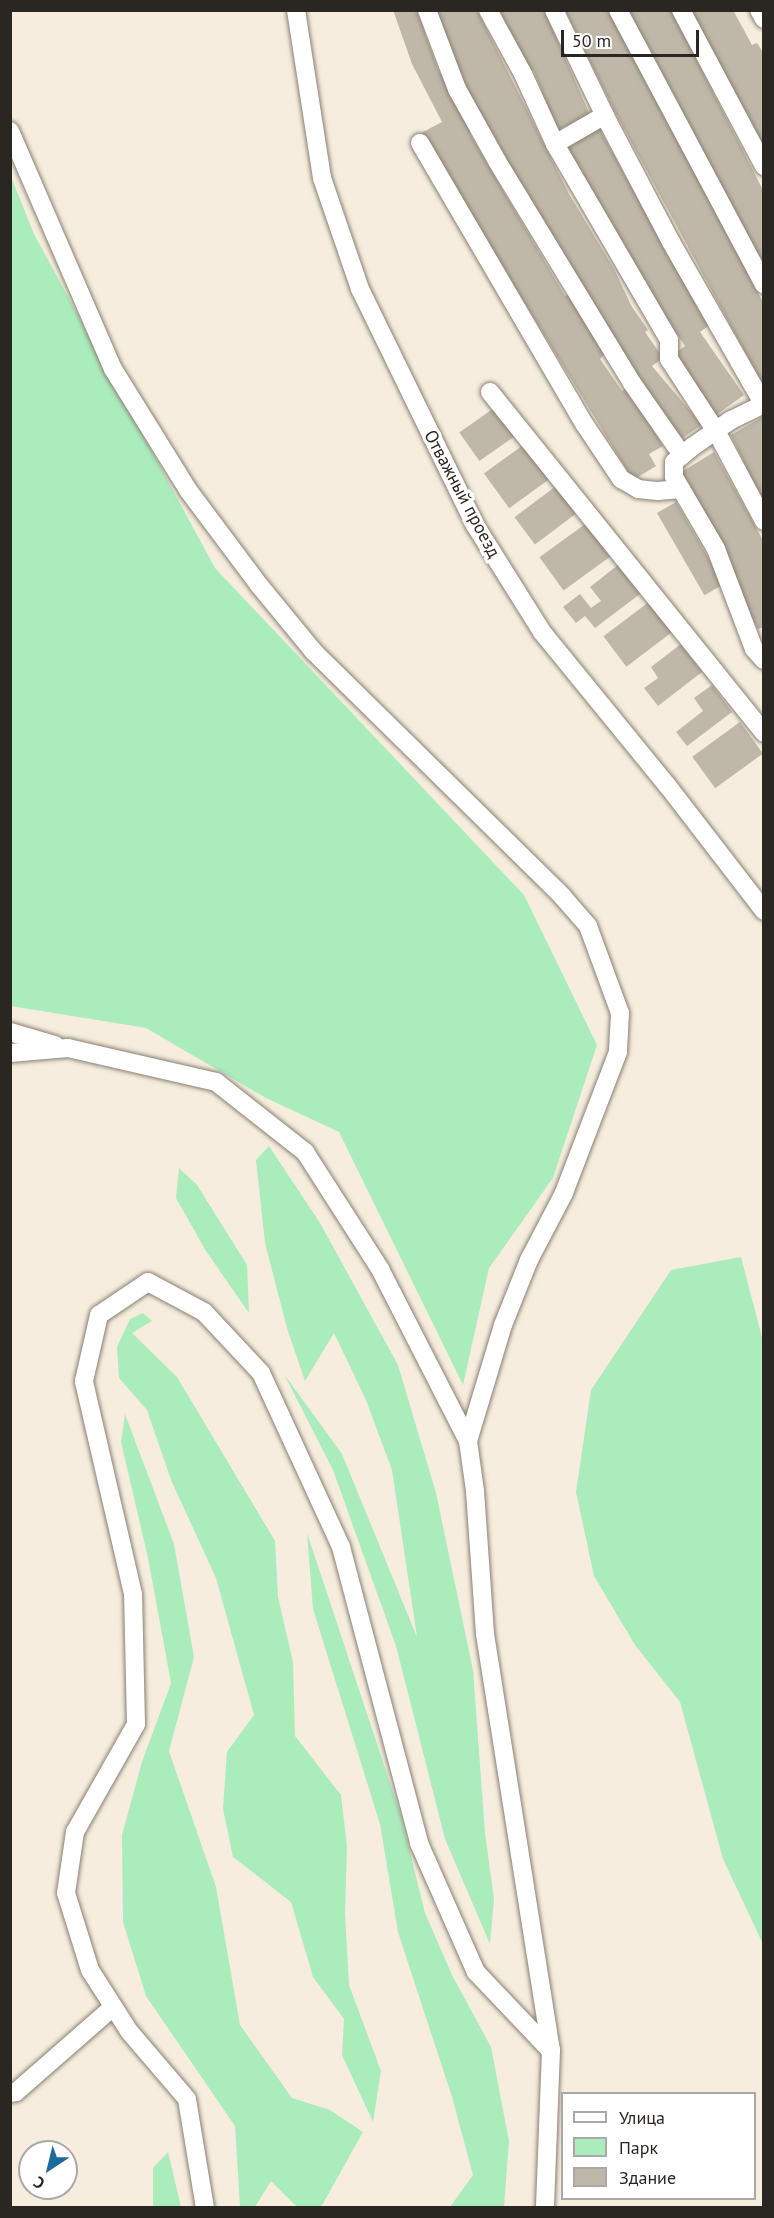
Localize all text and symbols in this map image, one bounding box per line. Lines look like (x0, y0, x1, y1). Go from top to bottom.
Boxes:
scale bar (564, 18, 702, 56)
text: 50 m (572, 29, 611, 52)
street label: Отважный проезд (419, 427, 505, 561)
legend (561, 2092, 756, 2200)
text: Улица (619, 2106, 665, 2129)
text: Парк (619, 2136, 658, 2159)
north arrow (18, 2140, 78, 2200)
text: Здание (619, 2166, 676, 2189)
text: С (29, 2172, 48, 2194)

